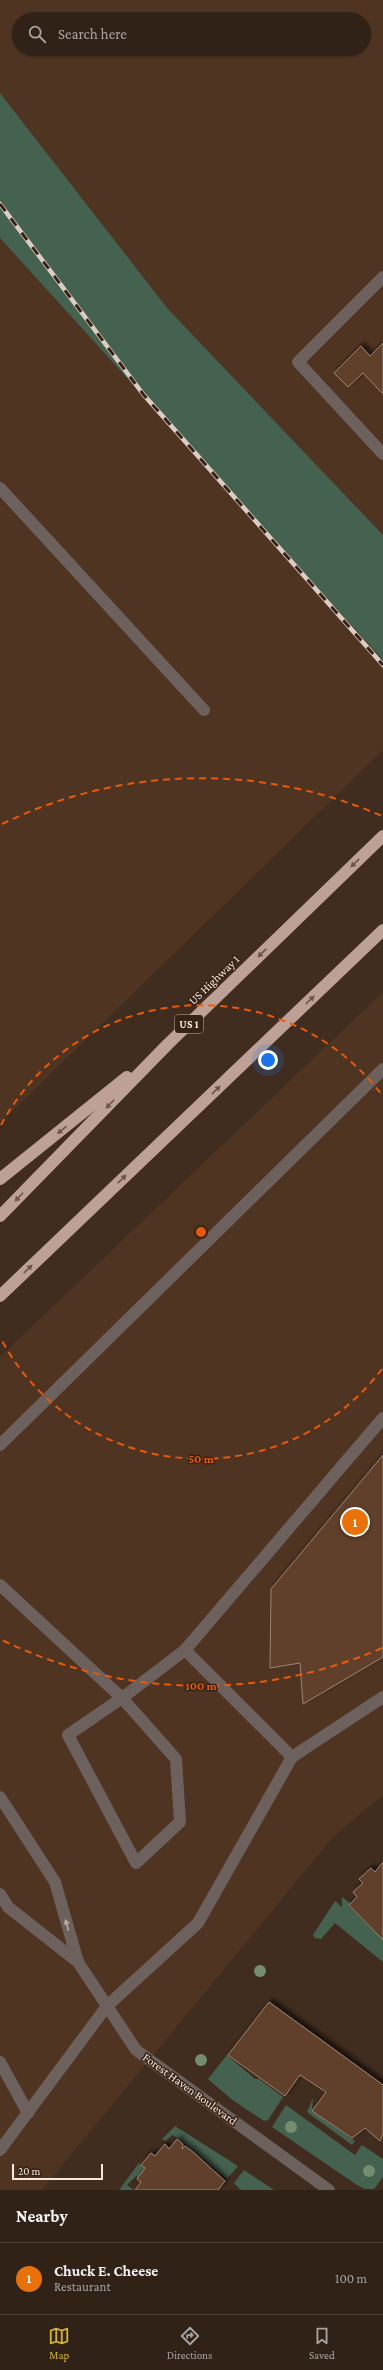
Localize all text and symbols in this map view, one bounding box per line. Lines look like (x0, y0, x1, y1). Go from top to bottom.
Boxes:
search box (12, 12, 371, 56)
icon: search (26, 23, 48, 45)
text: Search here (58, 26, 127, 42)
one-way arrow (350, 858, 360, 868)
one-way arrow (257, 948, 267, 958)
street label: US Highway 1 (186, 952, 242, 1008)
one-way arrow (305, 995, 315, 1005)
road number: US 1 (175, 1015, 203, 1033)
your location (258, 1050, 278, 1070)
one-way arrow (211, 1085, 221, 1094)
one-way arrow (105, 1099, 115, 1109)
one-way arrow (56, 1125, 67, 1134)
one-way arrow (117, 1175, 127, 1184)
one-way arrow (14, 1192, 24, 1202)
centre of rings (194, 1225, 208, 1239)
one-way arrow (23, 1264, 33, 1274)
text: 50 m (188, 1452, 215, 1466)
pin: 1 (342, 1507, 368, 1537)
text: 100 m (185, 1679, 218, 1693)
one-way arrow (64, 1918, 70, 1930)
street label: Forest Haven Boulevard (140, 2050, 240, 2128)
scale bar (12, 2162, 103, 2181)
text: 20 m (18, 2165, 40, 2177)
text: Nearby (16, 2207, 68, 2226)
text: Chuck E. Cheese (54, 2263, 158, 2279)
text: 1 (27, 2271, 31, 2286)
text: 100 m (335, 2271, 367, 2286)
text: Restaurant (54, 2279, 111, 2294)
tab: Map (48, 2325, 70, 2361)
tab: Directions (167, 2325, 212, 2361)
tab: Saved (309, 2325, 335, 2361)

